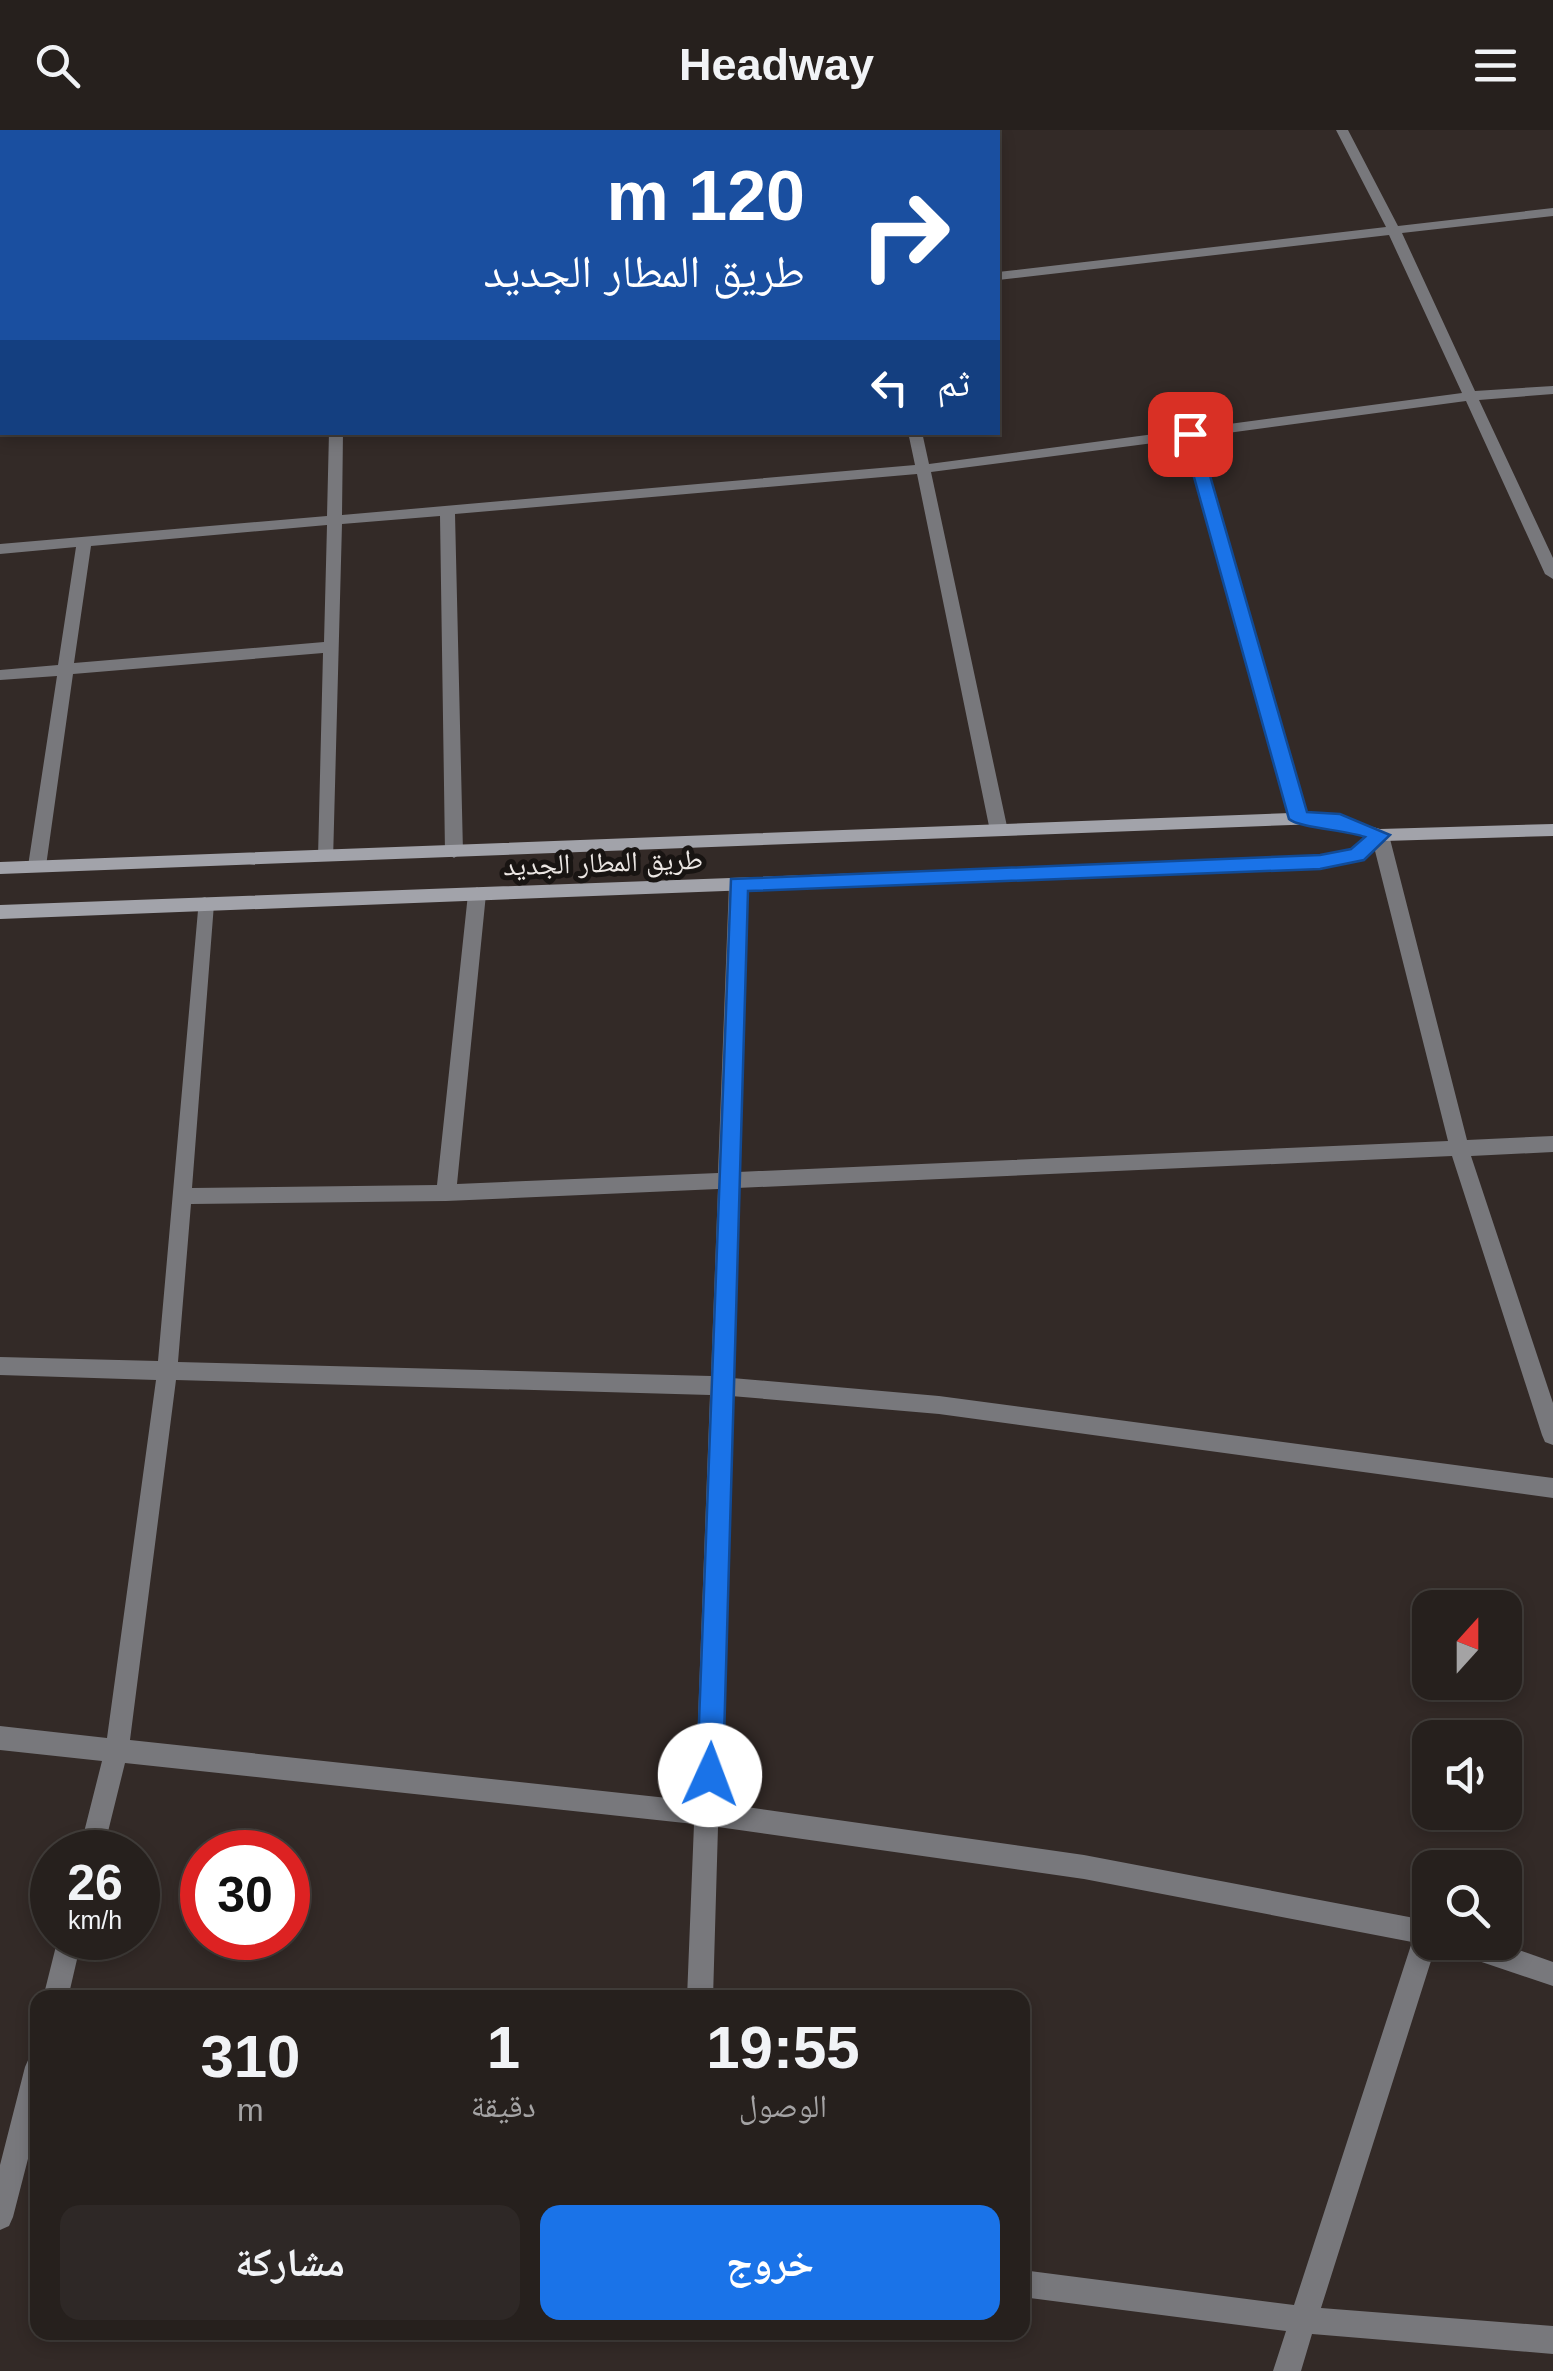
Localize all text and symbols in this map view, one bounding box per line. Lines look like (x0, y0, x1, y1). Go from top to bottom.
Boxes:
icon: search (30, 38, 85, 93)
icon: menu (1468, 38, 1523, 93)
text: Headway (679, 39, 874, 90)
text: 120 m (607, 157, 805, 235)
icon: right (840, 170, 970, 300)
text: طريق المطار الجديد (484, 246, 805, 297)
icon: left (862, 360, 917, 415)
text: ثم (937, 362, 970, 404)
pin (1148, 392, 1233, 477)
icon: arrive (1163, 407, 1218, 462)
street label: طريق المطار الجديد (503, 844, 704, 883)
north arrow (1412, 1590, 1522, 1700)
map controls (1412, 1590, 1522, 1960)
button: sound (1412, 1720, 1522, 1830)
position arrow (658, 1723, 762, 1827)
speed limit sign: 30 (180, 1830, 310, 1960)
button: search (1412, 1850, 1522, 1960)
text: 26 (67, 1855, 123, 1911)
text: km/h (68, 1906, 122, 1934)
text: 1 (487, 2014, 520, 2081)
text: 19:55 (706, 2014, 860, 2081)
text: 310 (200, 2023, 300, 2090)
text: دقيقة (471, 2088, 536, 2124)
text: الوصول (739, 2088, 827, 2124)
text: m (237, 2092, 264, 2128)
button: مشاركة (60, 2205, 520, 2320)
button: خروج (540, 2205, 1000, 2320)

